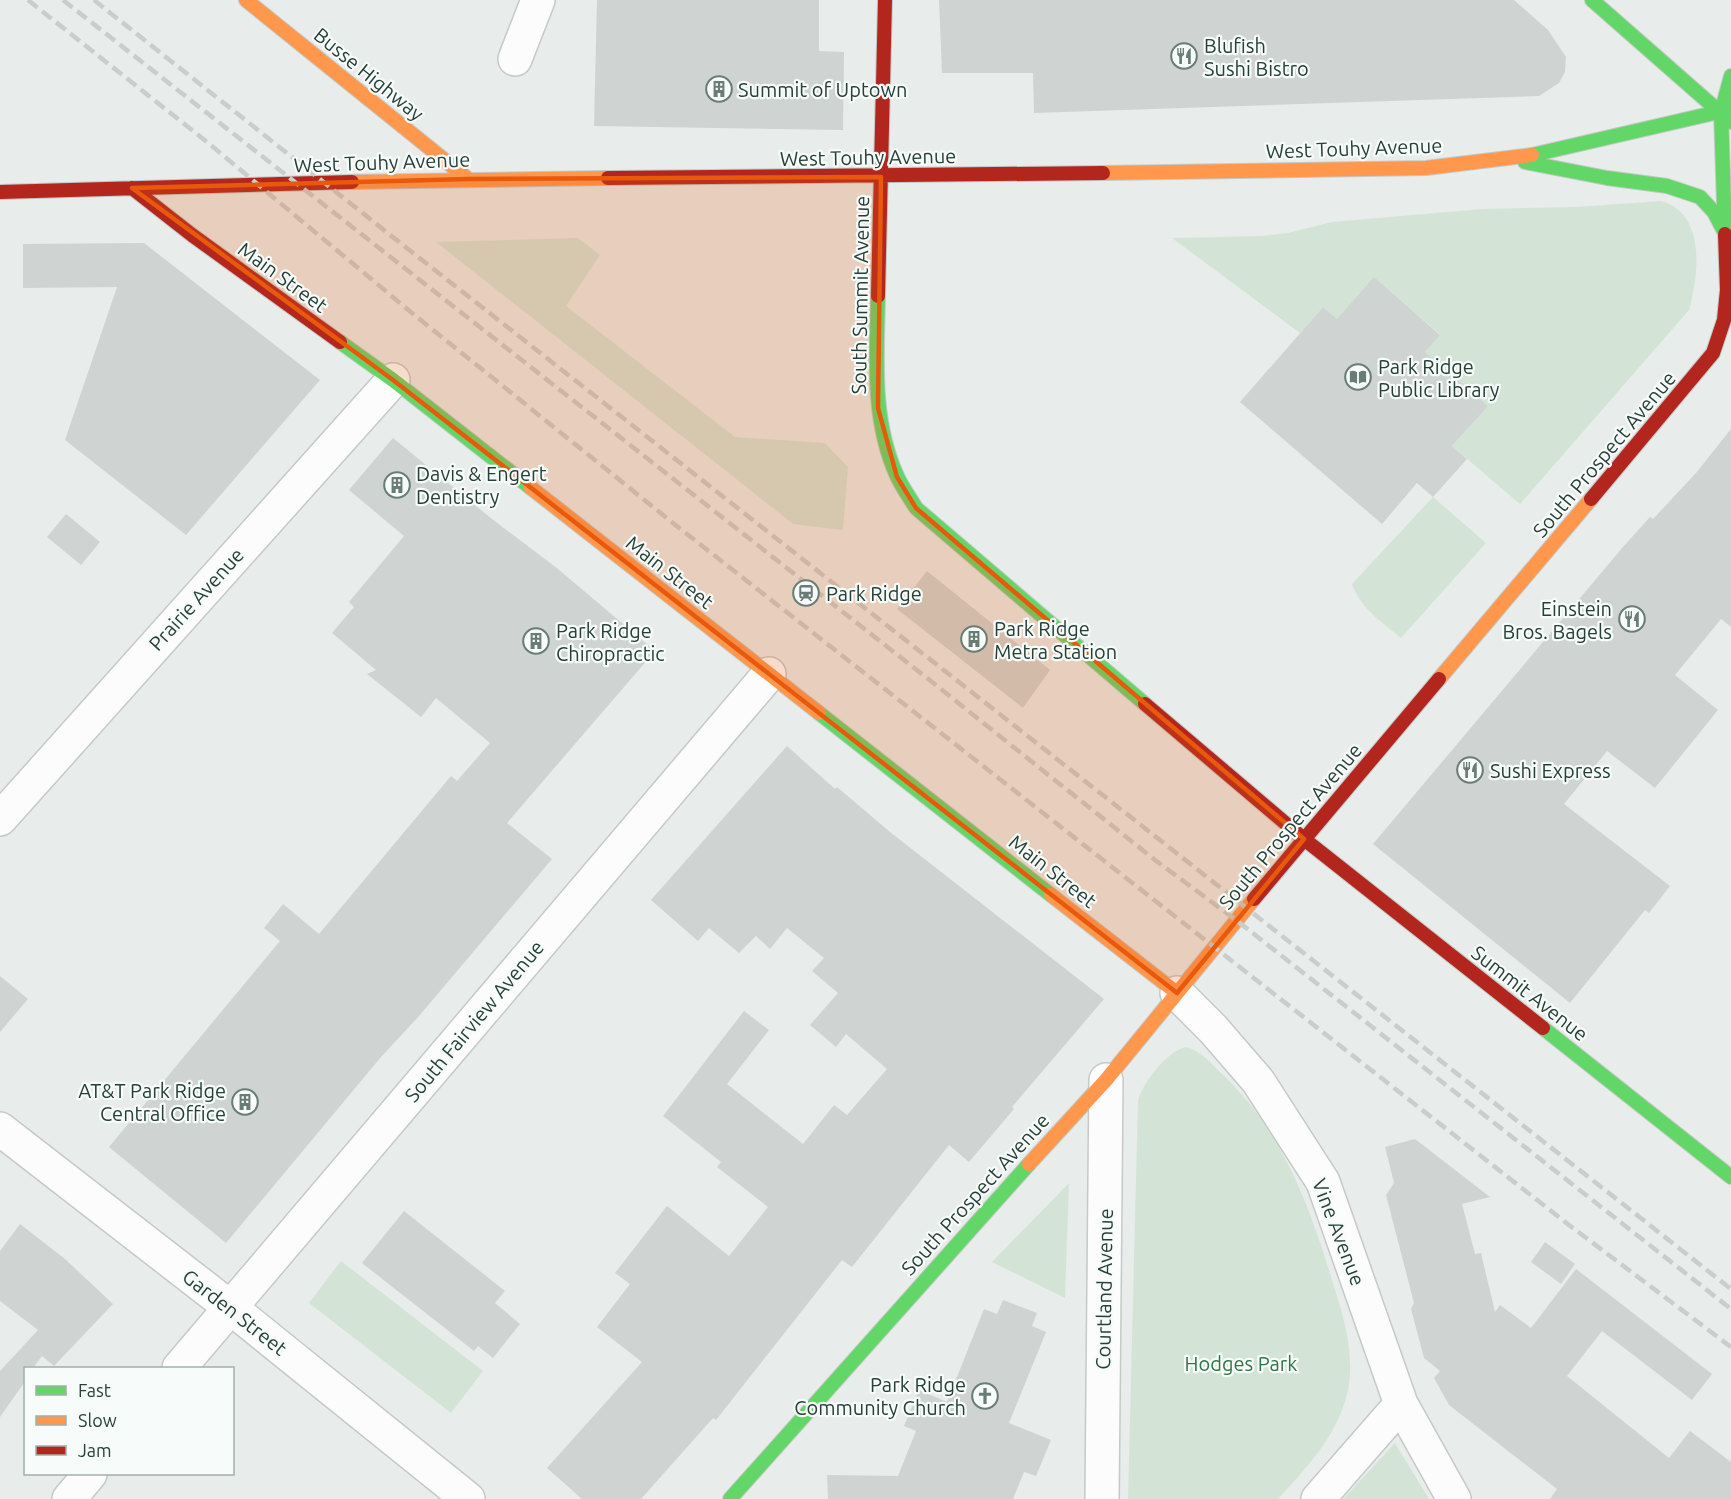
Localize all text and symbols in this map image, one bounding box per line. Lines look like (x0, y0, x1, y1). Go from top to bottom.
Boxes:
street label: Busse Highway (310, 23, 429, 125)
place label: Blufish Sushi Bistro (1204, 34, 1309, 80)
restaurant icon: Blufish Sushi Bistro (1169, 41, 1199, 71)
building icon: Summit of Uptown (704, 74, 734, 104)
place label: Summit of Uptown (738, 78, 907, 101)
street label: West Touhy Avenue (1265, 133, 1443, 163)
street label: West Touhy Avenue (780, 144, 956, 170)
street label: West Touhy Avenue (293, 147, 471, 177)
street label: South Summit Avenue (847, 196, 873, 394)
street label: Main Street (234, 237, 332, 317)
place label: Park Ridge Public Library (1378, 355, 1500, 401)
library icon: Park Ridge Public Library (1343, 362, 1373, 392)
street label: South Prospect Avenue (1528, 366, 1680, 542)
place label: Davis & Engert Dentistry (416, 462, 547, 508)
building icon: Davis & Engert Dentistry (382, 470, 412, 500)
street label: Main Street (622, 531, 718, 613)
street label: Prairie Avenue (144, 543, 248, 655)
station icon: Park Ridge (791, 578, 821, 608)
place label: Park Ridge (826, 582, 922, 605)
place label: Einstein Bros. Bagels (1502, 597, 1612, 643)
restaurant icon: Einstein Bros. Bagels (1617, 604, 1647, 634)
place label: Park Ridge Metra Station (994, 617, 1117, 663)
place label: Park Ridge Chiropractic (556, 619, 665, 665)
building icon: Park Ridge Metra Station (959, 624, 989, 654)
building icon: Park Ridge Chiropractic (521, 626, 551, 656)
street label: South Prospect Avenue (1214, 738, 1366, 914)
restaurant icon: Sushi Express (1455, 755, 1485, 785)
place label: Sushi Express (1490, 759, 1611, 782)
street label: Main Street (1005, 830, 1101, 912)
street label: South Fairview Avenue (400, 936, 548, 1106)
street label: Summit Avenue (1467, 941, 1593, 1045)
place label: AT&T Park Ridge Central Office (78, 1079, 226, 1125)
building icon: AT&T Park Ridge Central Office (230, 1087, 260, 1117)
street label: South Prospect Avenue (896, 1109, 1054, 1279)
street label: Vine Avenue (1308, 1175, 1370, 1289)
street label: Courtland Avenue (1091, 1208, 1117, 1370)
street label: Garden Street (178, 1264, 292, 1360)
park label: Hodges Park (1185, 1352, 1297, 1375)
legend (24, 1367, 234, 1475)
place label: Park Ridge Community Church (794, 1373, 966, 1419)
text: Fast (78, 1380, 111, 1400)
church icon: Park Ridge Community Church (970, 1381, 1000, 1411)
text: Slow (78, 1410, 117, 1430)
text: Jam (78, 1440, 112, 1460)

